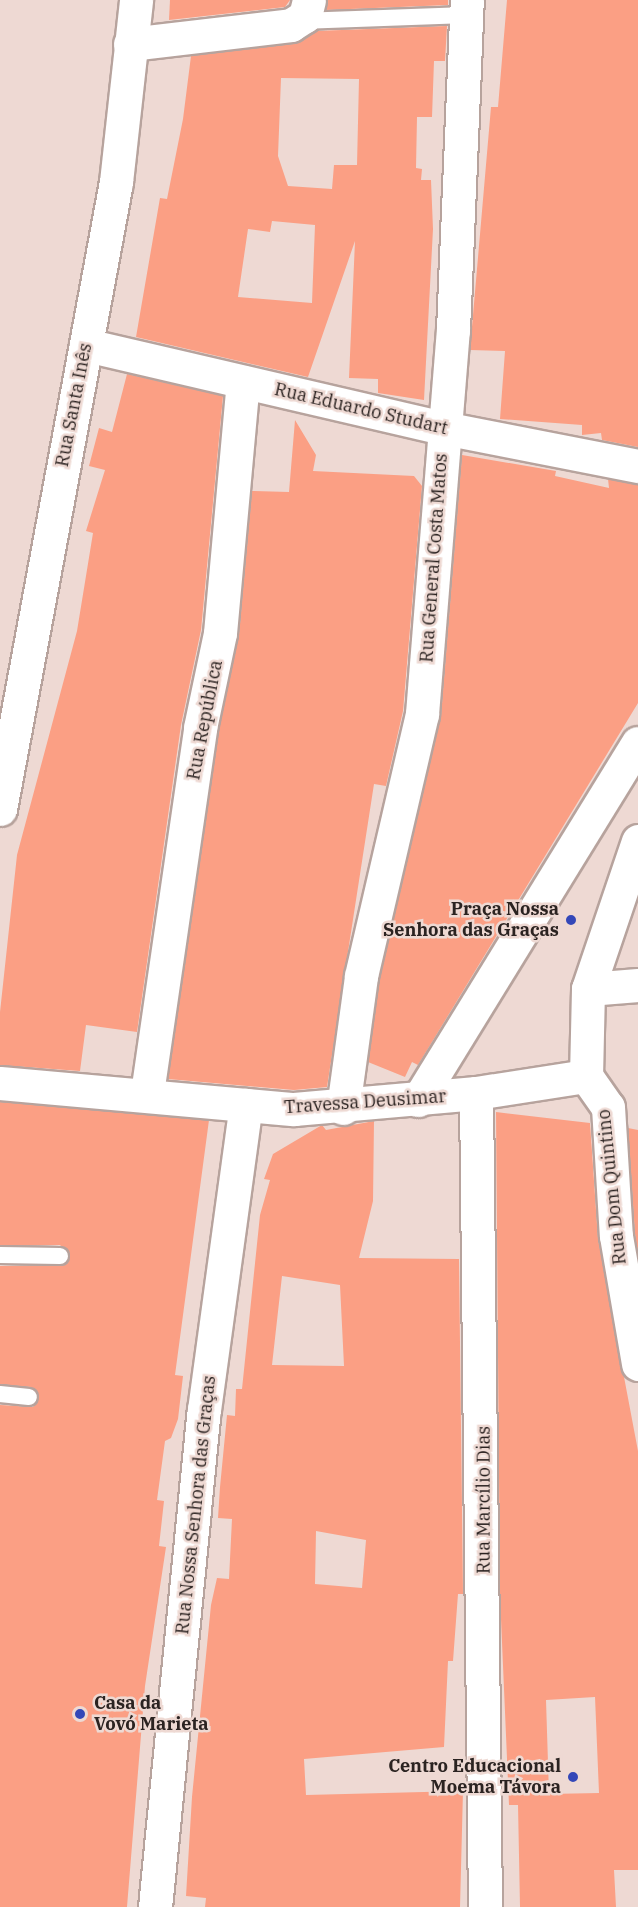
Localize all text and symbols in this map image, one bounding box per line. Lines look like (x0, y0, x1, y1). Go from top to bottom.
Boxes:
street label: Rua Santa Inês (51, 341, 97, 469)
street label: Rua Eduardo Studart (272, 379, 450, 439)
street label: Rua General Costa Matos (416, 453, 452, 663)
street label: Rua República (183, 658, 227, 782)
place label: Praça Nossa Senhora das Graças (383, 899, 559, 942)
marker: Praça Nossa Senhora das Graças (564, 913, 578, 927)
street label: Travessa Deusimar (283, 1086, 447, 1118)
street label: Rua Dom Quintino (593, 1108, 631, 1266)
street label: Rua Nossa Senhora das Graças (172, 1375, 220, 1635)
street label: Rua Marcílio Dias (473, 1426, 495, 1574)
place label: Casa da Vovó Marieta (94, 1693, 208, 1736)
marker: Casa da Vovó Marieta (71, 1705, 89, 1723)
place label: Centro Educacional Moema Távora (388, 1756, 561, 1798)
marker: Centro Educacional Moema Távora (566, 1770, 580, 1784)

